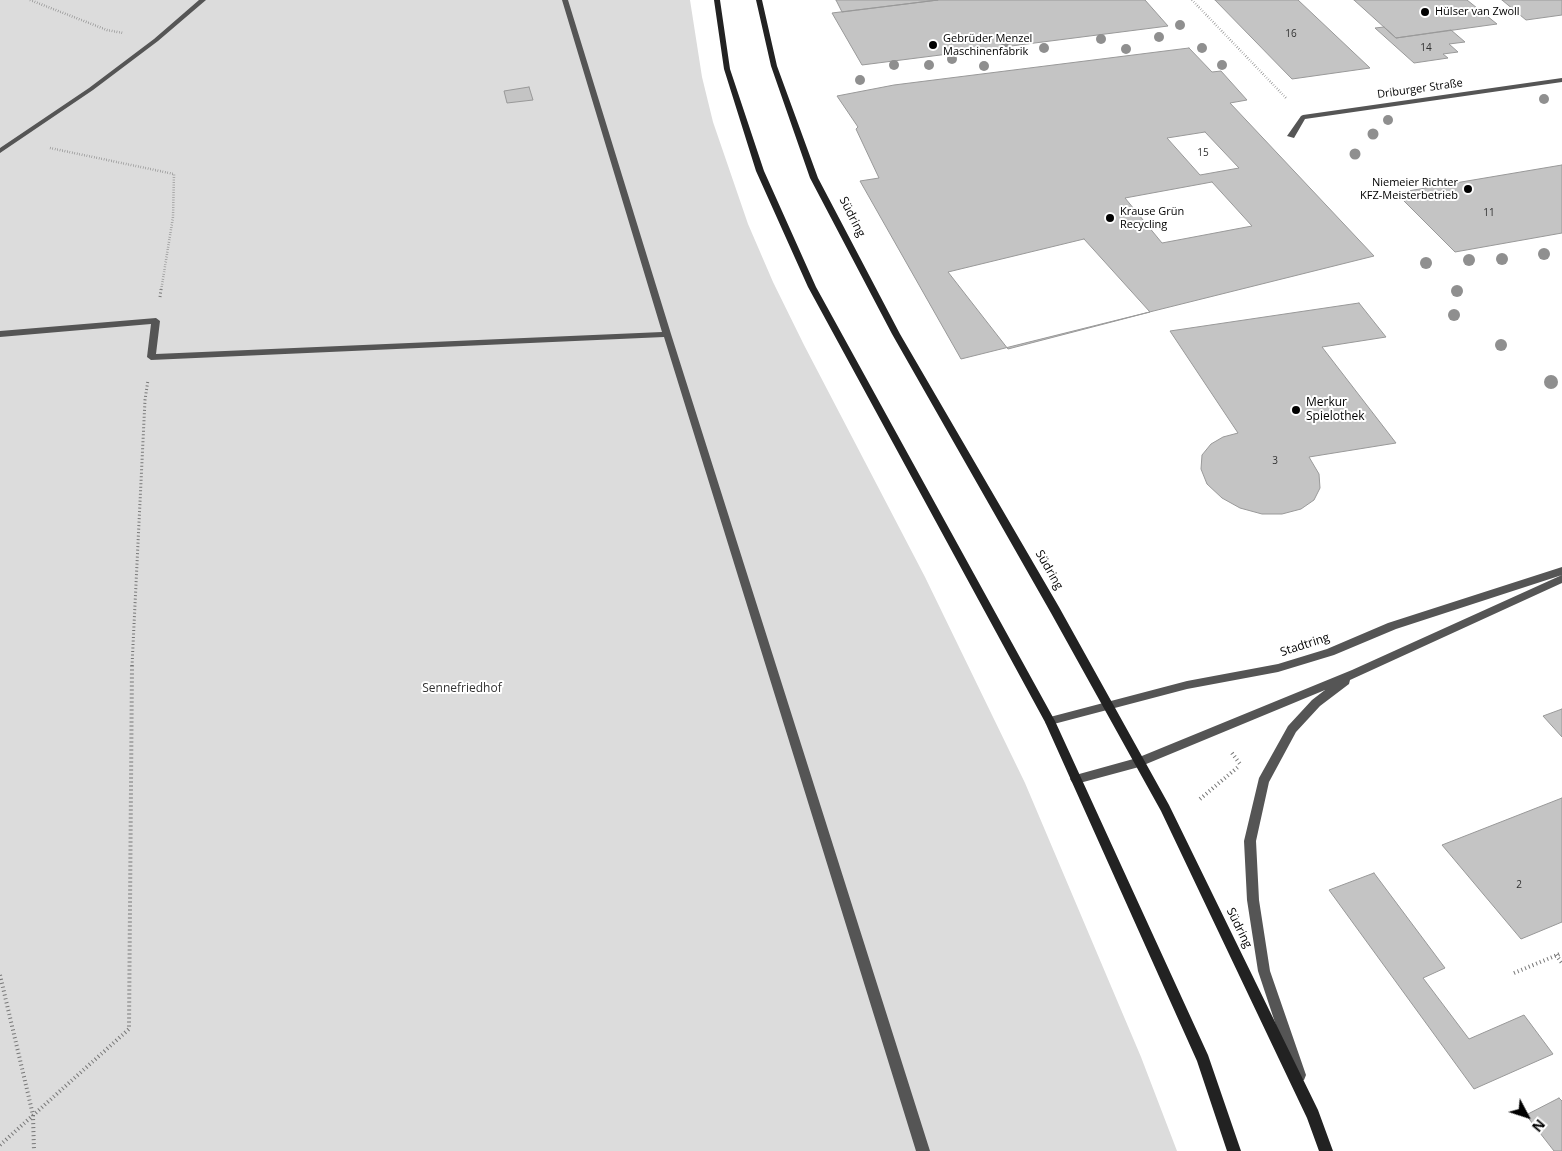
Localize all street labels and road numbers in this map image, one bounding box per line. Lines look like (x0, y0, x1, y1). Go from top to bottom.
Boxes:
street label: Driburger Straße (1376, 76, 1464, 102)
street label: Südring (836, 195, 868, 239)
street label: Südring (1032, 548, 1066, 592)
street label: Stadtring (1279, 630, 1331, 660)
street label: Südring (1223, 905, 1255, 951)

